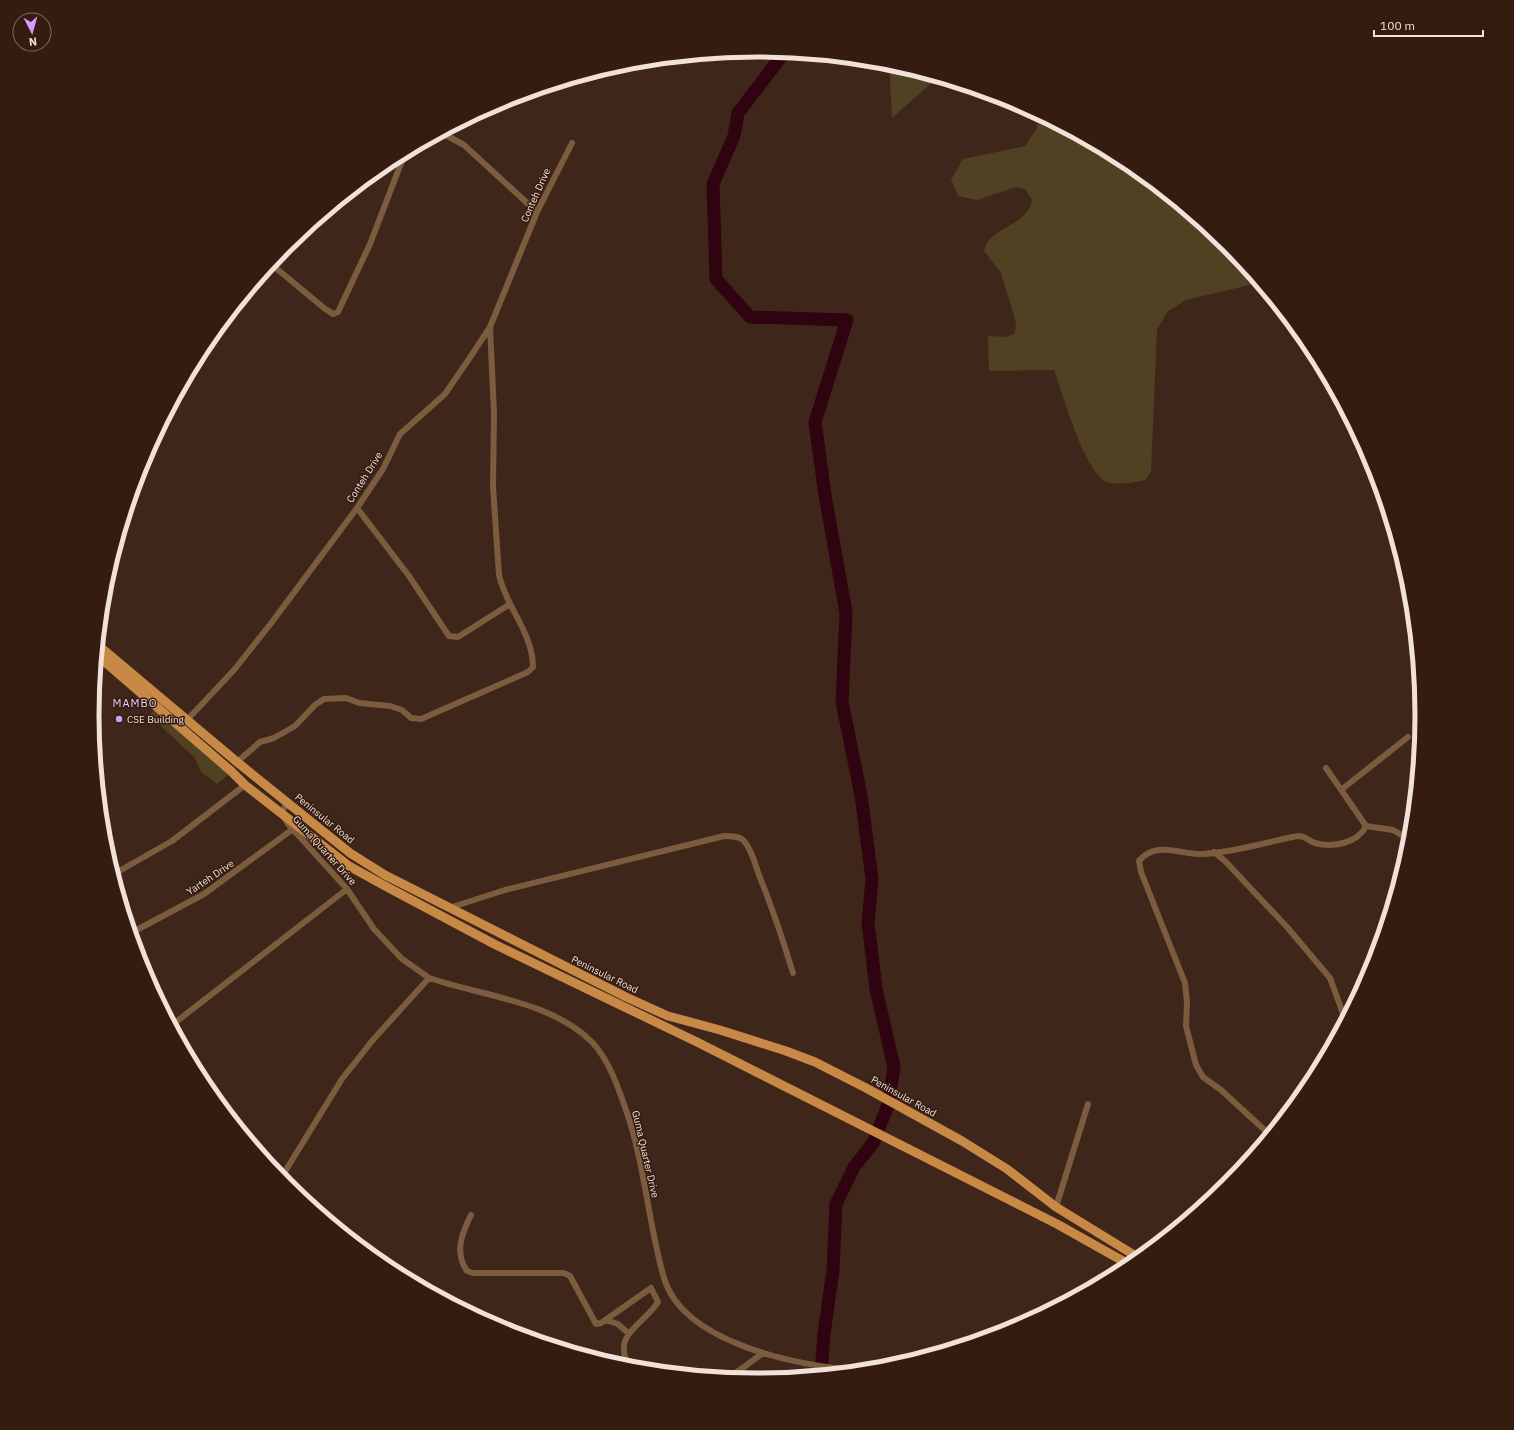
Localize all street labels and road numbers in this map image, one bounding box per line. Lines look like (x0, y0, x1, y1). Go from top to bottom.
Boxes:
street label: Conteh Drive (518, 166, 553, 224)
street label: Conteh Drive (344, 449, 385, 505)
street label: Peninsular Road (292, 790, 357, 846)
street label: Guma Quarter Drive (290, 813, 360, 888)
street label: Yarteh Drive (184, 856, 237, 898)
street label: Peninsular Road (569, 953, 640, 996)
street label: Peninsular Road (869, 1073, 939, 1120)
street label: Guma Quarter Drive (629, 1109, 662, 1199)

